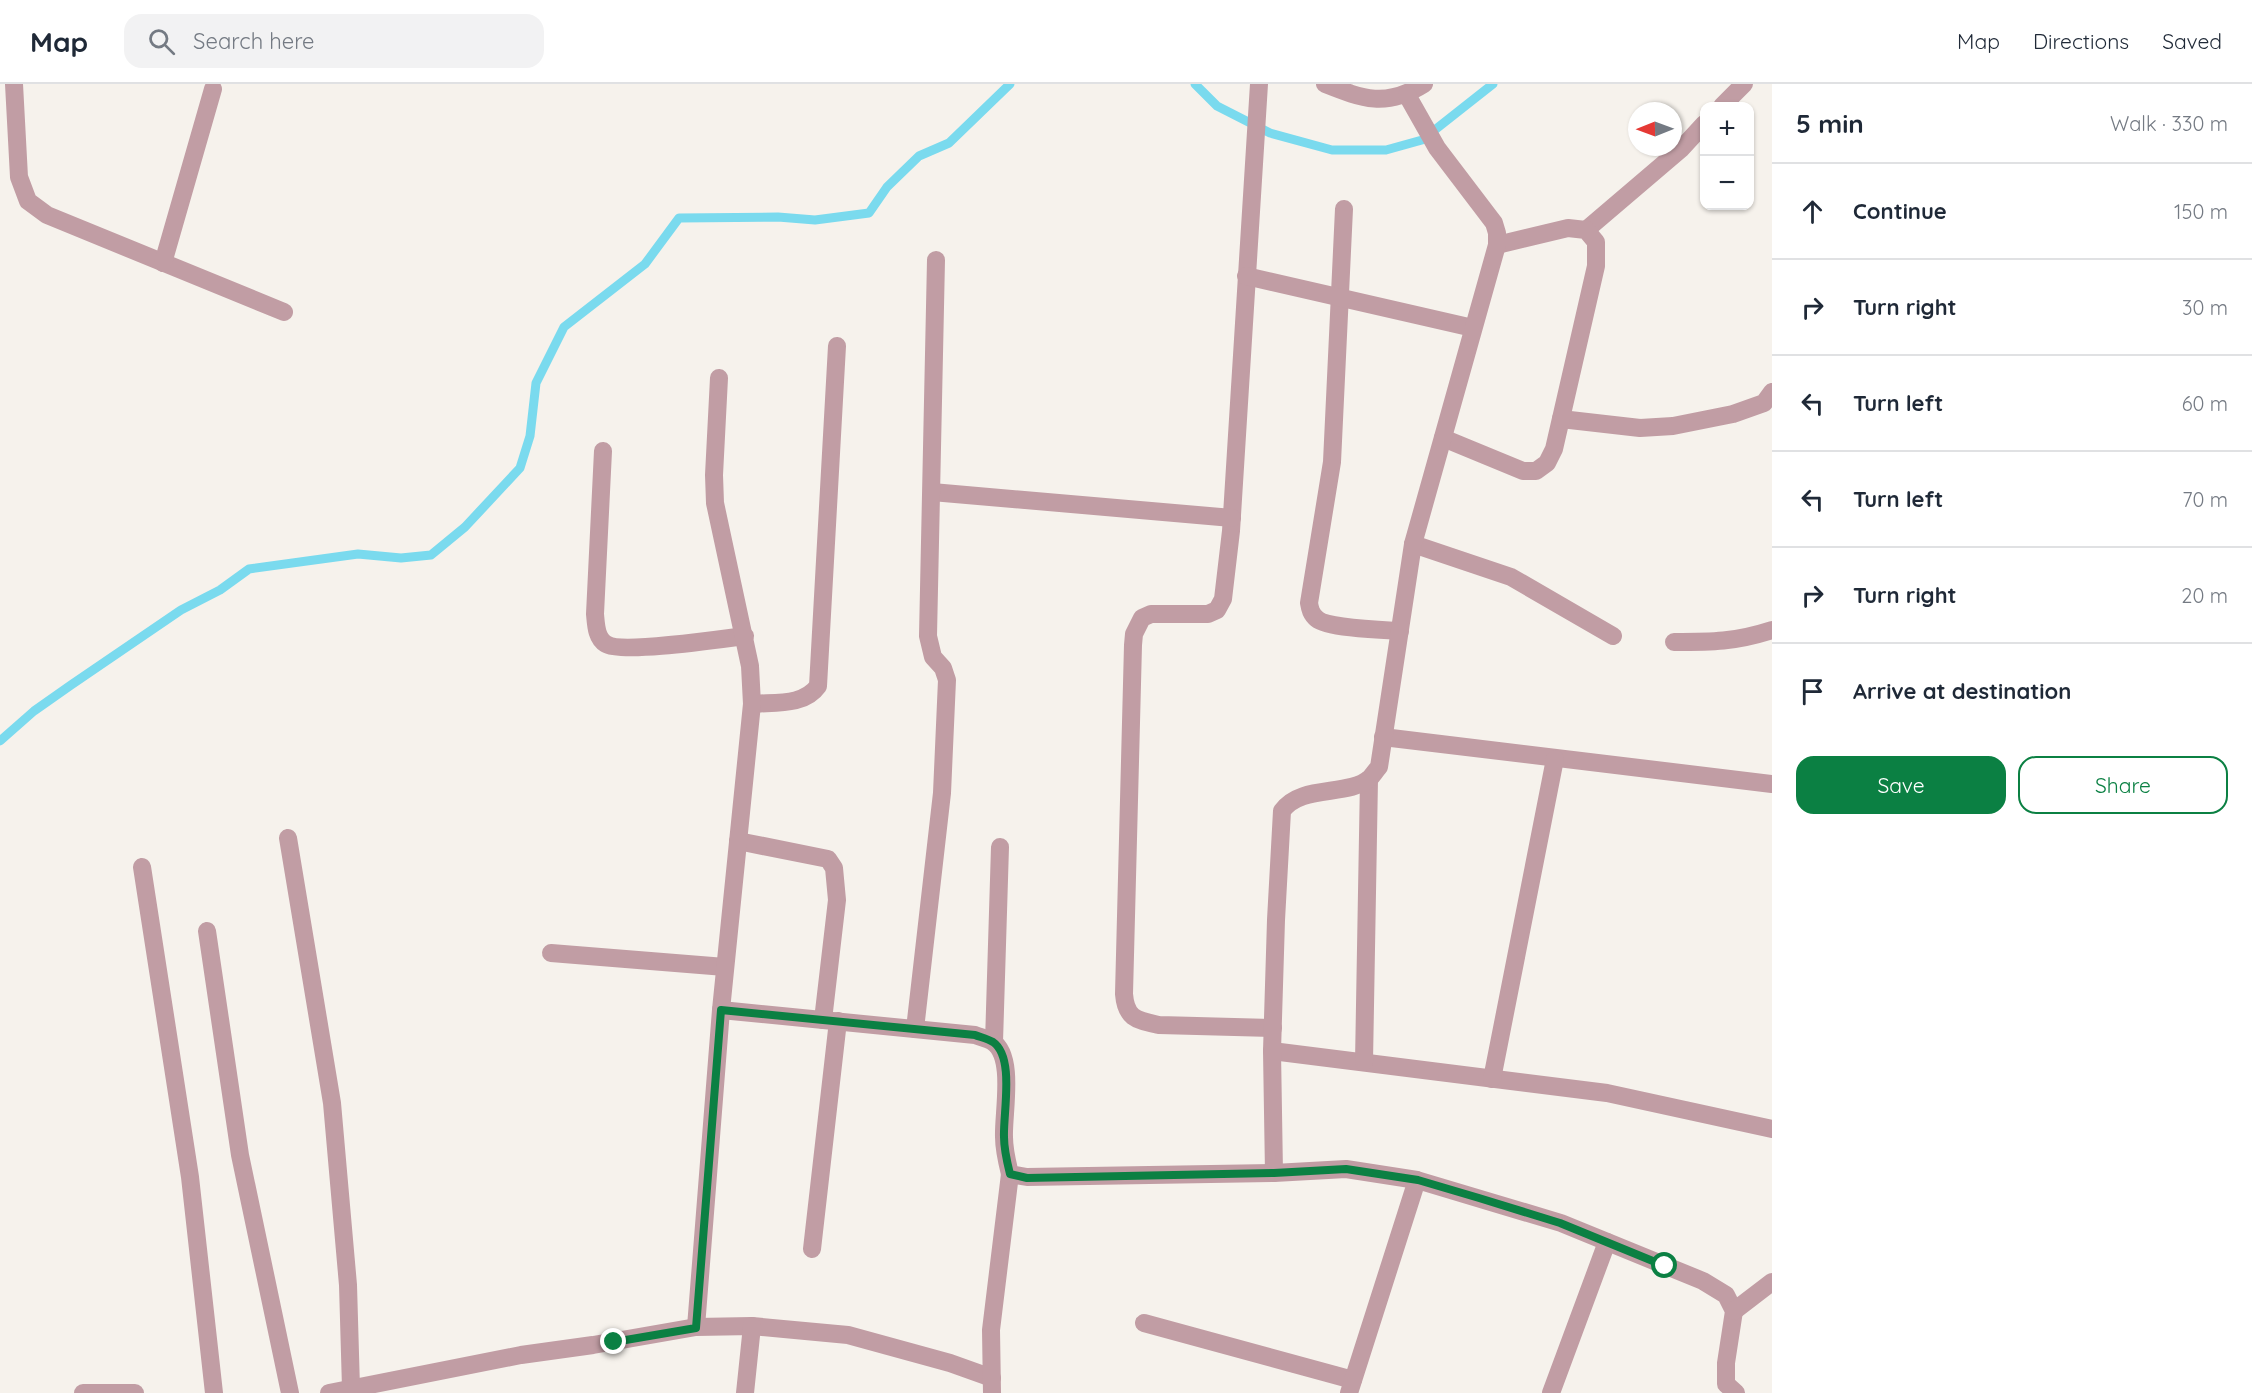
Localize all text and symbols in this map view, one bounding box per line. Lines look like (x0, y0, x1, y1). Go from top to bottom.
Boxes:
search box (124, 14, 544, 68)
text: Map (30, 24, 88, 59)
icon: search (145, 25, 178, 58)
text: Search here (193, 27, 315, 55)
text: Map (1957, 28, 2000, 54)
text: Directions (2033, 28, 2129, 54)
text: Saved (2162, 28, 2222, 54)
north arrow (1628, 102, 1682, 156)
map controls (1700, 102, 1754, 210)
button: + (1700, 102, 1754, 156)
text: 5 min (1796, 107, 1864, 140)
text: Walk · 330 m (2110, 111, 2228, 136)
button: − (1700, 156, 1754, 210)
icon: ahead (1796, 195, 1829, 228)
text: Continue (1853, 197, 1947, 225)
text: 150 m (2174, 199, 2228, 224)
icon: right (1796, 291, 1829, 324)
text: Turn right (1853, 293, 1957, 321)
text: 30 m (2182, 295, 2228, 320)
icon: left (1796, 387, 1829, 420)
text: Turn left (1853, 389, 1943, 417)
text: 60 m (2182, 391, 2228, 416)
icon: left (1796, 483, 1829, 516)
text: Turn left (1853, 485, 1943, 513)
text: 70 m (2182, 487, 2228, 512)
icon: right (1796, 579, 1829, 612)
text: Turn right (1853, 581, 1957, 609)
text: 20 m (2181, 583, 2228, 608)
icon: arrive (1796, 675, 1829, 708)
text: Arrive at destination (1853, 677, 2071, 705)
button: Save (1796, 756, 2006, 814)
button: Share (2018, 756, 2228, 814)
route start (1651, 1252, 1677, 1278)
route end (600, 1328, 626, 1354)

